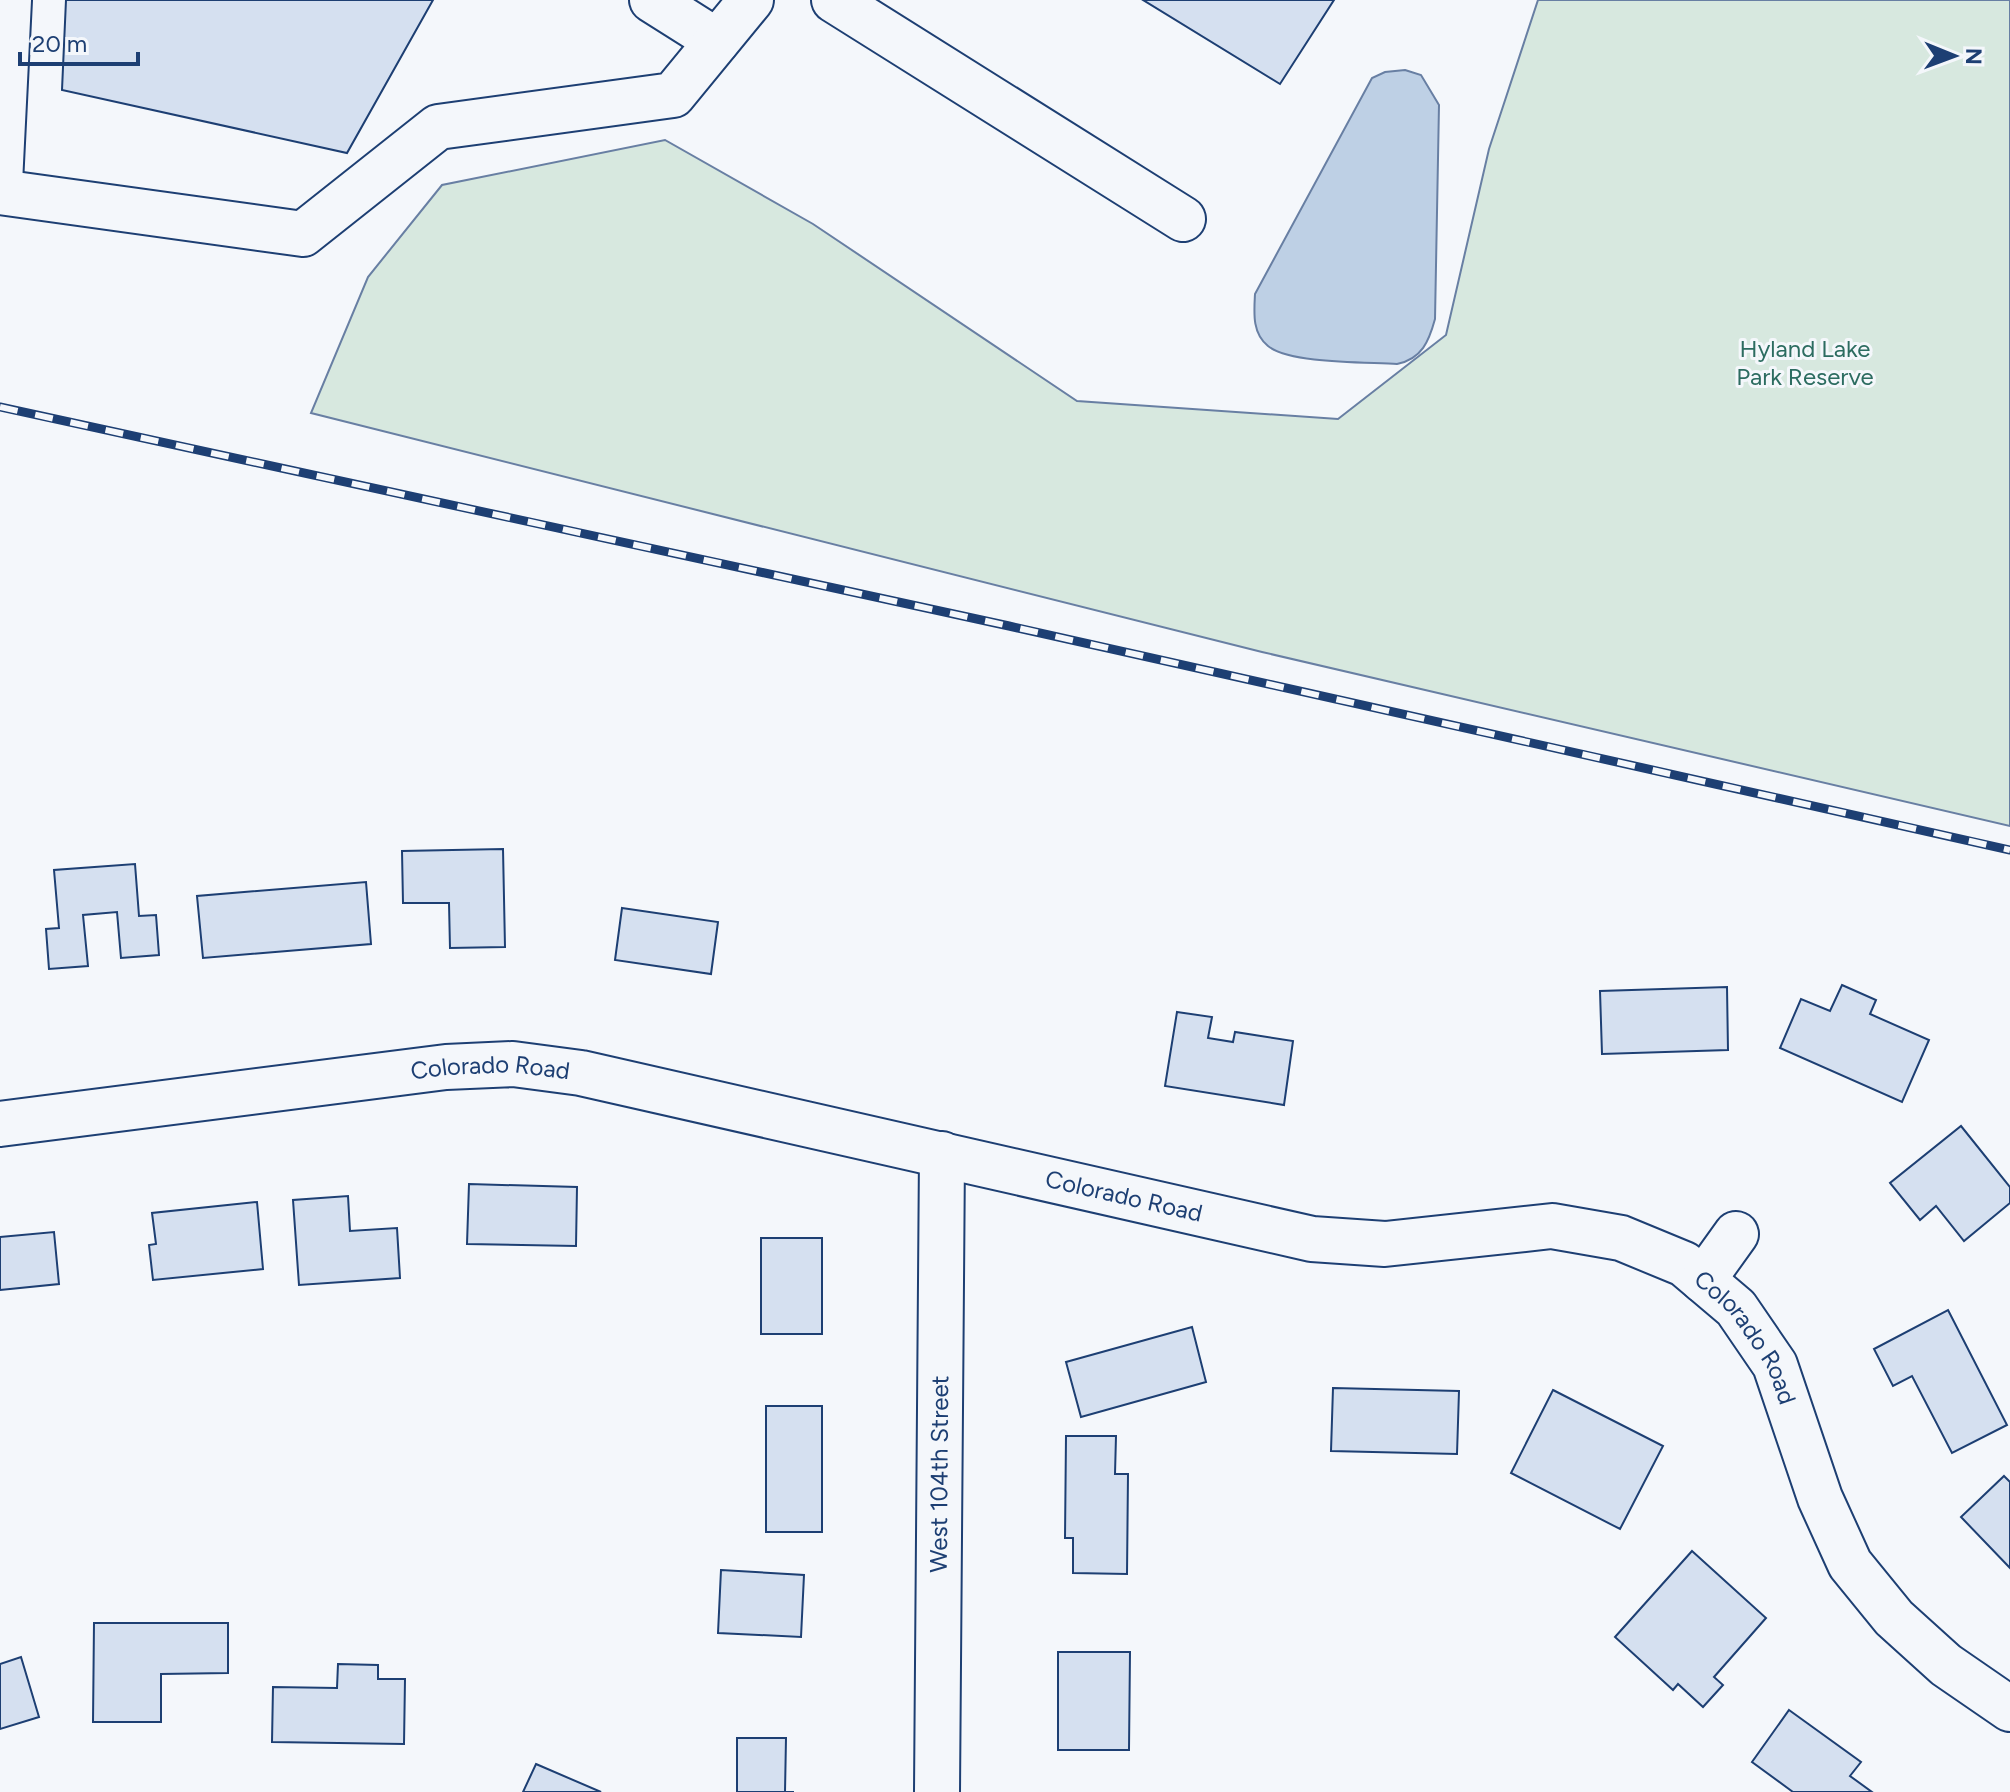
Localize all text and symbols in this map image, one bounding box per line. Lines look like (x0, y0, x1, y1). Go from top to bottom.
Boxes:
scale bar (20, 16, 138, 66)
north arrow (1914, 16, 1994, 96)
text: 20 m (32, 29, 87, 58)
text: N (1960, 48, 1987, 65)
park label: Hyland Lake Park Reserve (1736, 334, 1874, 391)
street label: Colorado Road (409, 1049, 572, 1085)
street label: Colorado Road (1043, 1164, 1205, 1228)
street label: Colorado Road (1689, 1264, 1802, 1408)
street label: West 104th Street (924, 1375, 954, 1573)

